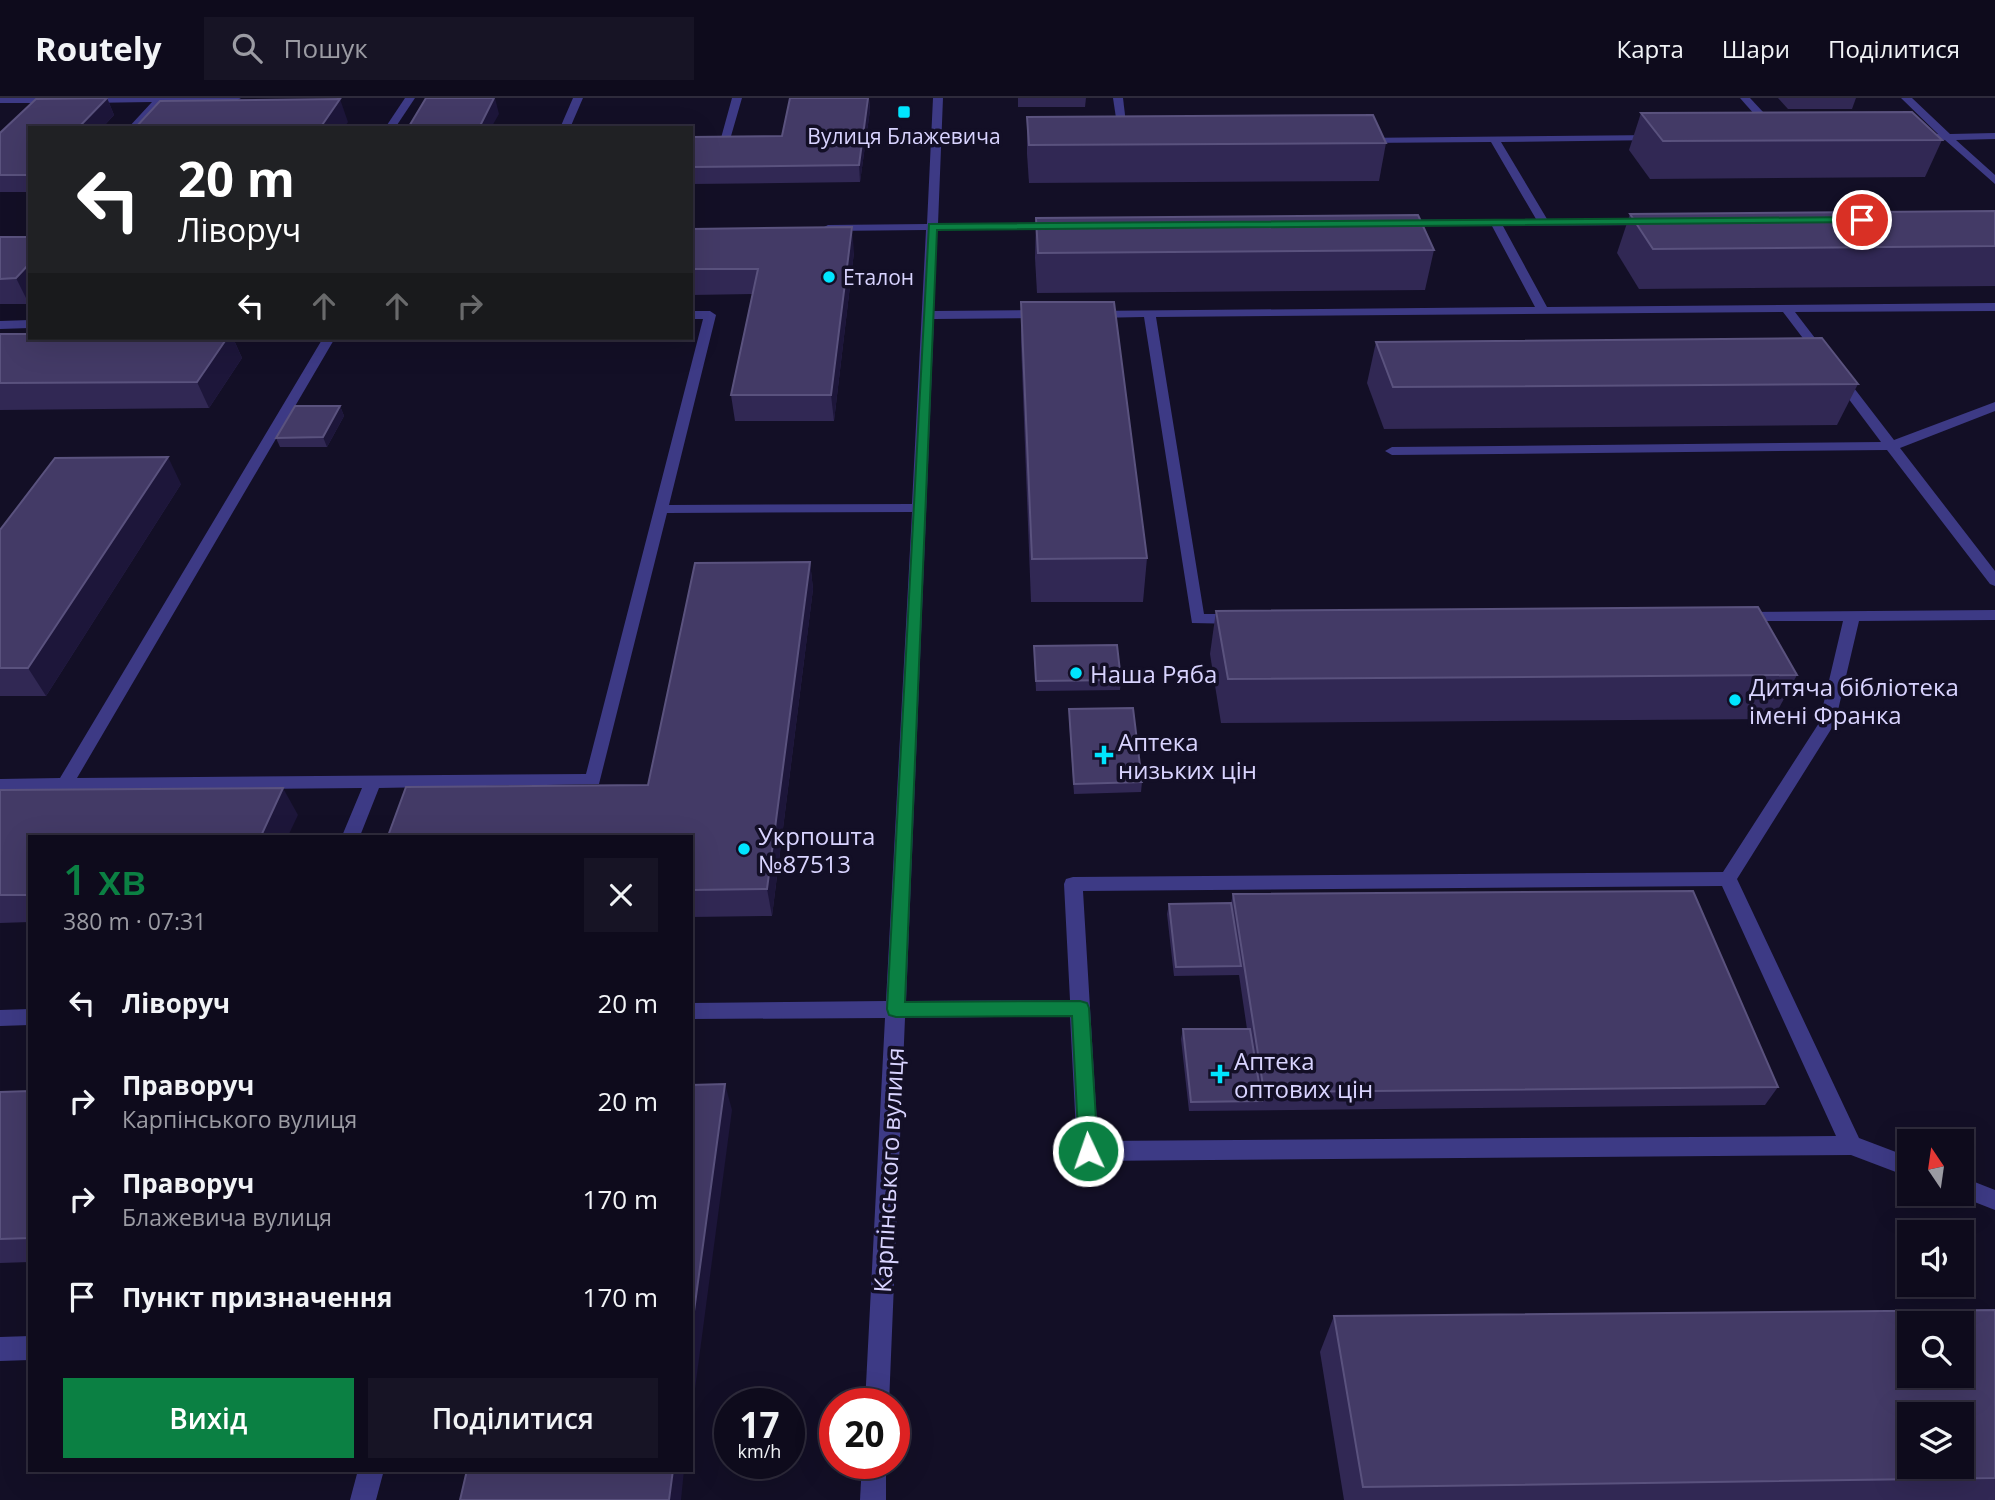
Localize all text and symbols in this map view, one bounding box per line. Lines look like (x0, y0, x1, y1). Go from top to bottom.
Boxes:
search box (204, 17, 694, 80)
text: Routely (35, 26, 162, 71)
icon: search (228, 29, 266, 67)
text: Пошук (284, 30, 368, 66)
text: Карта (1617, 32, 1684, 65)
text: Шари (1722, 32, 1790, 65)
text: Поділитися (1828, 32, 1960, 65)
marker: Вулиця Блажевича (896, 104, 912, 120)
place label: Вулиця Блажевича (807, 122, 1001, 150)
text: 20 m (178, 145, 295, 211)
icon: left (63, 154, 154, 245)
pin (1832, 190, 1892, 250)
icon: arrive (1843, 201, 1881, 239)
text: Ліворуч (178, 208, 301, 251)
place label: Еталон (843, 263, 914, 291)
marker: Еталон (821, 269, 837, 285)
icon: left (232, 287, 270, 325)
icon: ahead (305, 287, 343, 325)
icon: ahead (378, 287, 416, 325)
icon: right (451, 287, 489, 325)
place label: Наша Ряба (1090, 657, 1217, 690)
marker: Наша Ряба (1068, 665, 1084, 681)
place label: Дитяча бібліотека імені Франка (1749, 670, 1959, 731)
marker: Дитяча бібліотека імені Франка (1727, 692, 1743, 708)
place label: Аптека низьких цін (1118, 725, 1257, 786)
marker: Аптека низьких цін (1096, 747, 1112, 763)
place label: Укрпошта №87513 (758, 819, 875, 880)
marker: Укрпошта №87513 (736, 841, 752, 857)
text: 1 хв (63, 850, 146, 907)
button: close (584, 858, 658, 932)
text: 380 m · 07:31 (63, 905, 206, 937)
icon: left (63, 984, 101, 1022)
text: Ліворуч (122, 985, 230, 1021)
text: 20 m (597, 985, 658, 1021)
place label: Аптека оптових цін (1234, 1044, 1373, 1105)
street label: Карпінського вулиця (865, 1047, 911, 1293)
marker: Аптека оптових цін (1212, 1066, 1228, 1082)
text: Праворуч (122, 1067, 254, 1103)
icon: right (63, 1082, 101, 1120)
text: 20 m (597, 1083, 658, 1119)
text: Карпінського вулиця (122, 1103, 357, 1135)
position arrow (1051, 1114, 1125, 1188)
north arrow (1897, 1129, 1974, 1206)
map controls (1897, 1129, 1974, 1479)
text: Праворуч (122, 1165, 254, 1201)
icon: right (63, 1180, 101, 1218)
text: 170 m (583, 1181, 658, 1217)
text: Блажевича вулиця (122, 1201, 332, 1233)
button: sound (1897, 1220, 1974, 1297)
icon: arrive (63, 1278, 101, 1316)
text: Пункт призначення (122, 1279, 392, 1315)
text: 170 m (583, 1279, 658, 1315)
button: search (1897, 1311, 1974, 1388)
button: Вихід (63, 1378, 354, 1458)
button: Поділитися (368, 1378, 658, 1458)
speed limit sign: 20 (819, 1388, 910, 1479)
text: 17 (739, 1401, 780, 1448)
button: layers (1897, 1402, 1974, 1479)
text: km/h (738, 1439, 781, 1463)

